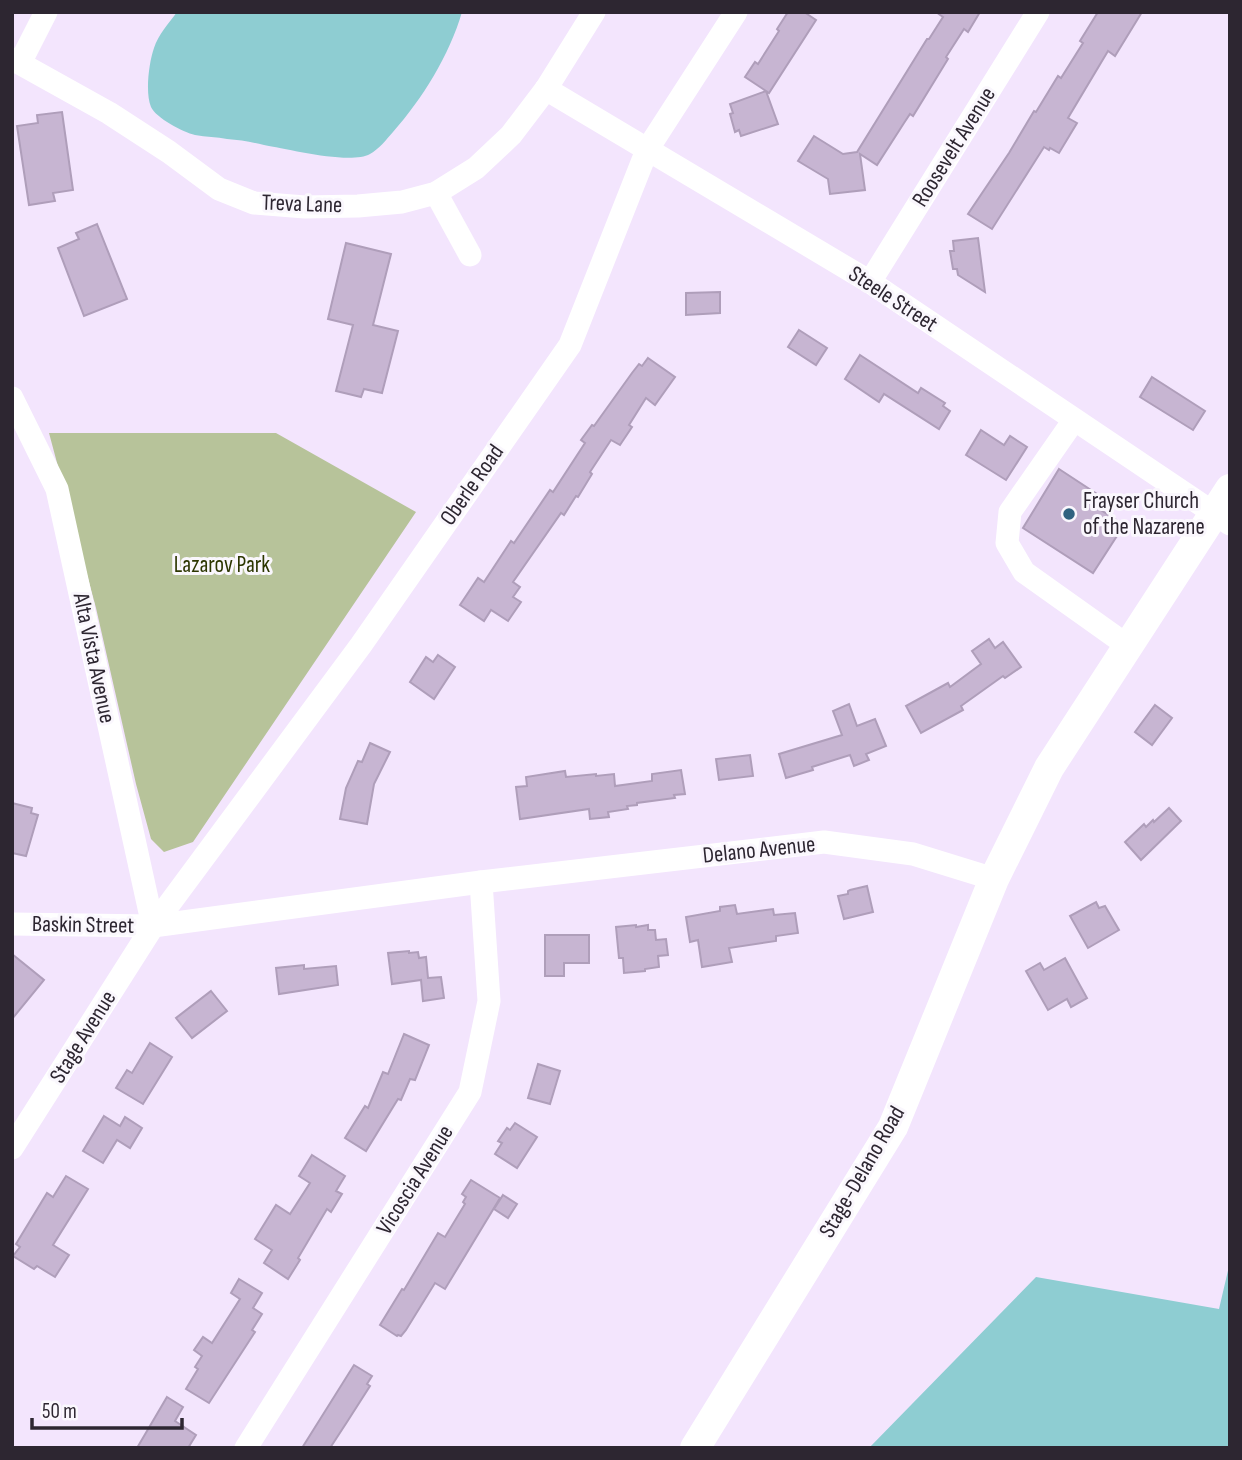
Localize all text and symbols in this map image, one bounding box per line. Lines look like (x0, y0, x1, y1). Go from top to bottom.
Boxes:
street label: Roosevelt Avenue (906, 82, 1002, 212)
street label: Treva Lane (261, 189, 343, 219)
street label: Steele Street (843, 260, 943, 338)
street label: Oberle Road (434, 439, 510, 531)
place label: Frayser Church of the Nazarene (1083, 487, 1205, 541)
marker: Frayser Church of the Nazarene (1061, 506, 1077, 522)
park label: Lazarov Park (174, 551, 270, 579)
street label: Alta Vista Avenue (66, 589, 121, 726)
street label: Delano Avenue (701, 830, 817, 870)
street label: Baskin Street (32, 910, 134, 940)
street label: Stage Avenue (44, 986, 122, 1088)
street label: Stage-Delano Road (813, 1101, 911, 1243)
street label: Vicoscia Avenue (370, 1120, 460, 1240)
scale bar (32, 1386, 182, 1430)
text: 50 m (42, 1399, 77, 1424)

